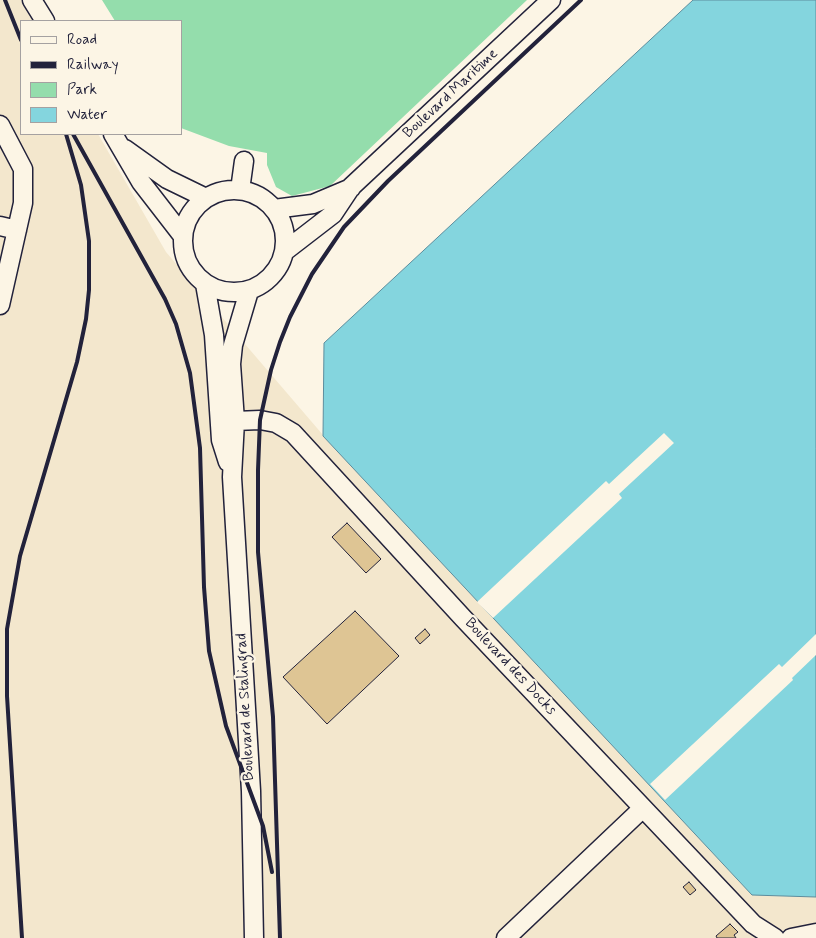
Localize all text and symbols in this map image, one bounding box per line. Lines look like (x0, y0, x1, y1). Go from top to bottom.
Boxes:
legend (20, 20, 182, 135)
text: Road (67, 30, 97, 50)
street label: Boulevard Maritime (400, 45, 502, 143)
text: Railway (67, 55, 119, 75)
text: Park (67, 80, 97, 100)
text: Water (67, 105, 107, 125)
street label: Boulevard des Docks (460, 615, 560, 719)
street label: Boulevard de Stalingrad (233, 633, 259, 781)

